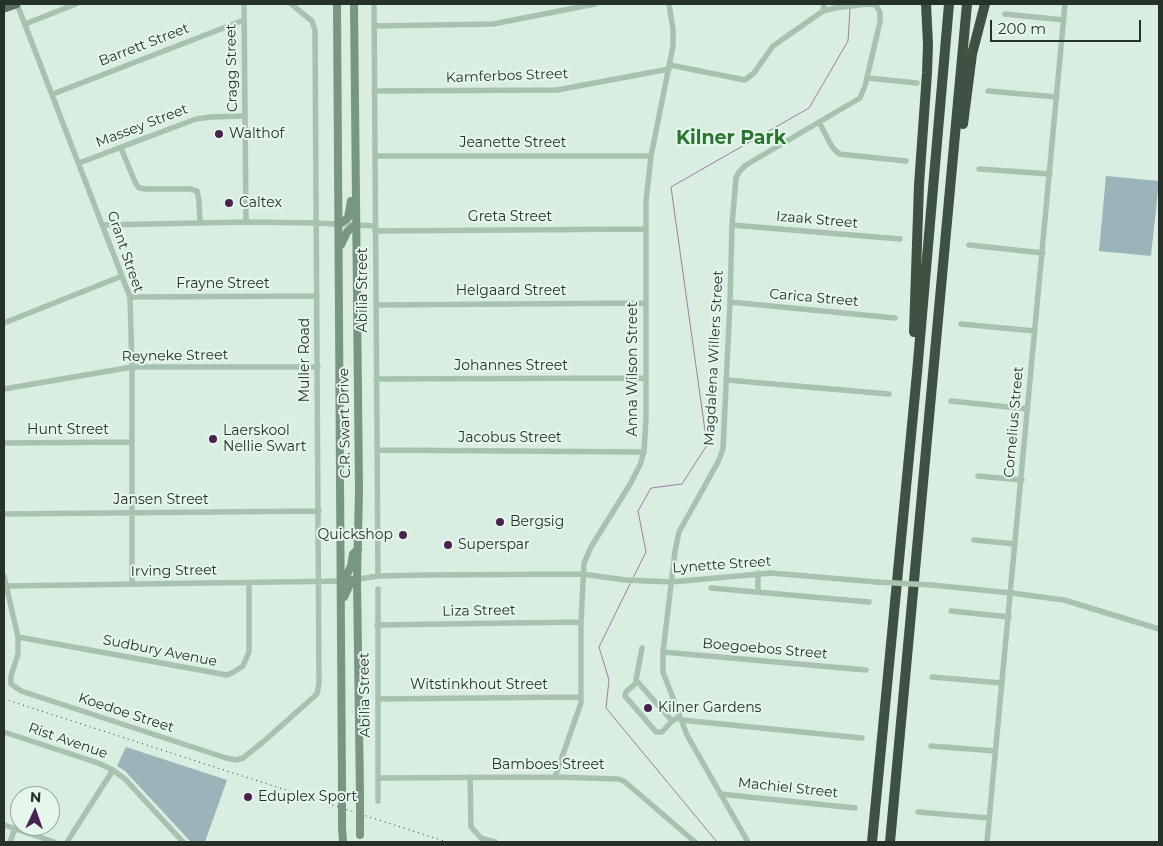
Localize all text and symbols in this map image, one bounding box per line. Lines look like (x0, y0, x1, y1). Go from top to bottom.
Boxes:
scale bar (993, 10, 1144, 42)
text: 200 m (998, 19, 1046, 38)
street label: Barrett Street (96, 20, 192, 70)
street label: Cragg Street (223, 24, 241, 112)
street label: Kamferbos Street (445, 65, 569, 87)
street label: Massey Street (94, 101, 190, 151)
place label: Walthof (229, 126, 284, 142)
district label: Kilner Park (676, 127, 786, 149)
marker: Walthof (213, 128, 225, 140)
street label: Jeanette Street (460, 135, 566, 151)
place label: Caltex (239, 195, 282, 211)
marker: Caltex (223, 197, 235, 209)
street label: Izaak Street (775, 208, 859, 232)
street label: Grant Street (103, 209, 147, 295)
street label: Greta Street (468, 209, 552, 225)
street label: Abilia Street (355, 247, 371, 333)
street label: Magdalena Willers Street (701, 270, 727, 446)
street label: Frayne Street (176, 276, 270, 292)
street label: Helgaard Street (456, 283, 566, 299)
street label: Carica Street (769, 286, 859, 310)
street label: Anna Wilson Street (625, 302, 641, 436)
street label: Muller Road (297, 318, 313, 402)
street label: Reyneke Street (122, 347, 228, 365)
street label: Johannes Street (454, 358, 568, 374)
street label: Cornelius Street (1001, 366, 1027, 478)
street label: C.R. Swart Drive (336, 368, 354, 478)
street label: Hunt Street (27, 422, 109, 438)
place label: Laerskool Nellie Swart (223, 423, 307, 456)
street label: Jacobus Street (458, 430, 562, 446)
marker: Laerskool Nellie Swart (207, 433, 219, 445)
street label: Jansen Street (113, 492, 209, 508)
place label: Bergsig (510, 514, 564, 530)
marker: Bergsig (494, 516, 506, 528)
place label: Quickshop (318, 527, 393, 543)
marker: Quickshop (397, 529, 409, 541)
place label: Superspar (458, 537, 530, 553)
marker: Superspar (442, 539, 454, 551)
street label: Lynette Street (672, 553, 772, 577)
street label: Irving Street (131, 562, 217, 580)
street label: Liza Street (442, 602, 516, 620)
street label: Sudbury Avenue (101, 632, 219, 670)
street label: Boegoebos Street (702, 635, 828, 663)
street label: Abilia Street (356, 652, 374, 738)
street label: Witstinkhout Street (410, 677, 548, 693)
street label: Koedoe Street (76, 690, 176, 736)
place label: Kilner Gardens (658, 700, 761, 716)
marker: Kilner Gardens (642, 702, 654, 714)
street label: Rist Avenue (26, 720, 110, 762)
street label: Bamboes Street (491, 757, 605, 773)
street label: Machiel Street (737, 774, 839, 802)
north arrow (10, 786, 60, 836)
text: N (30, 788, 42, 806)
place label: Eduplex Sport (258, 789, 357, 805)
marker: Eduplex Sport (242, 791, 254, 803)

